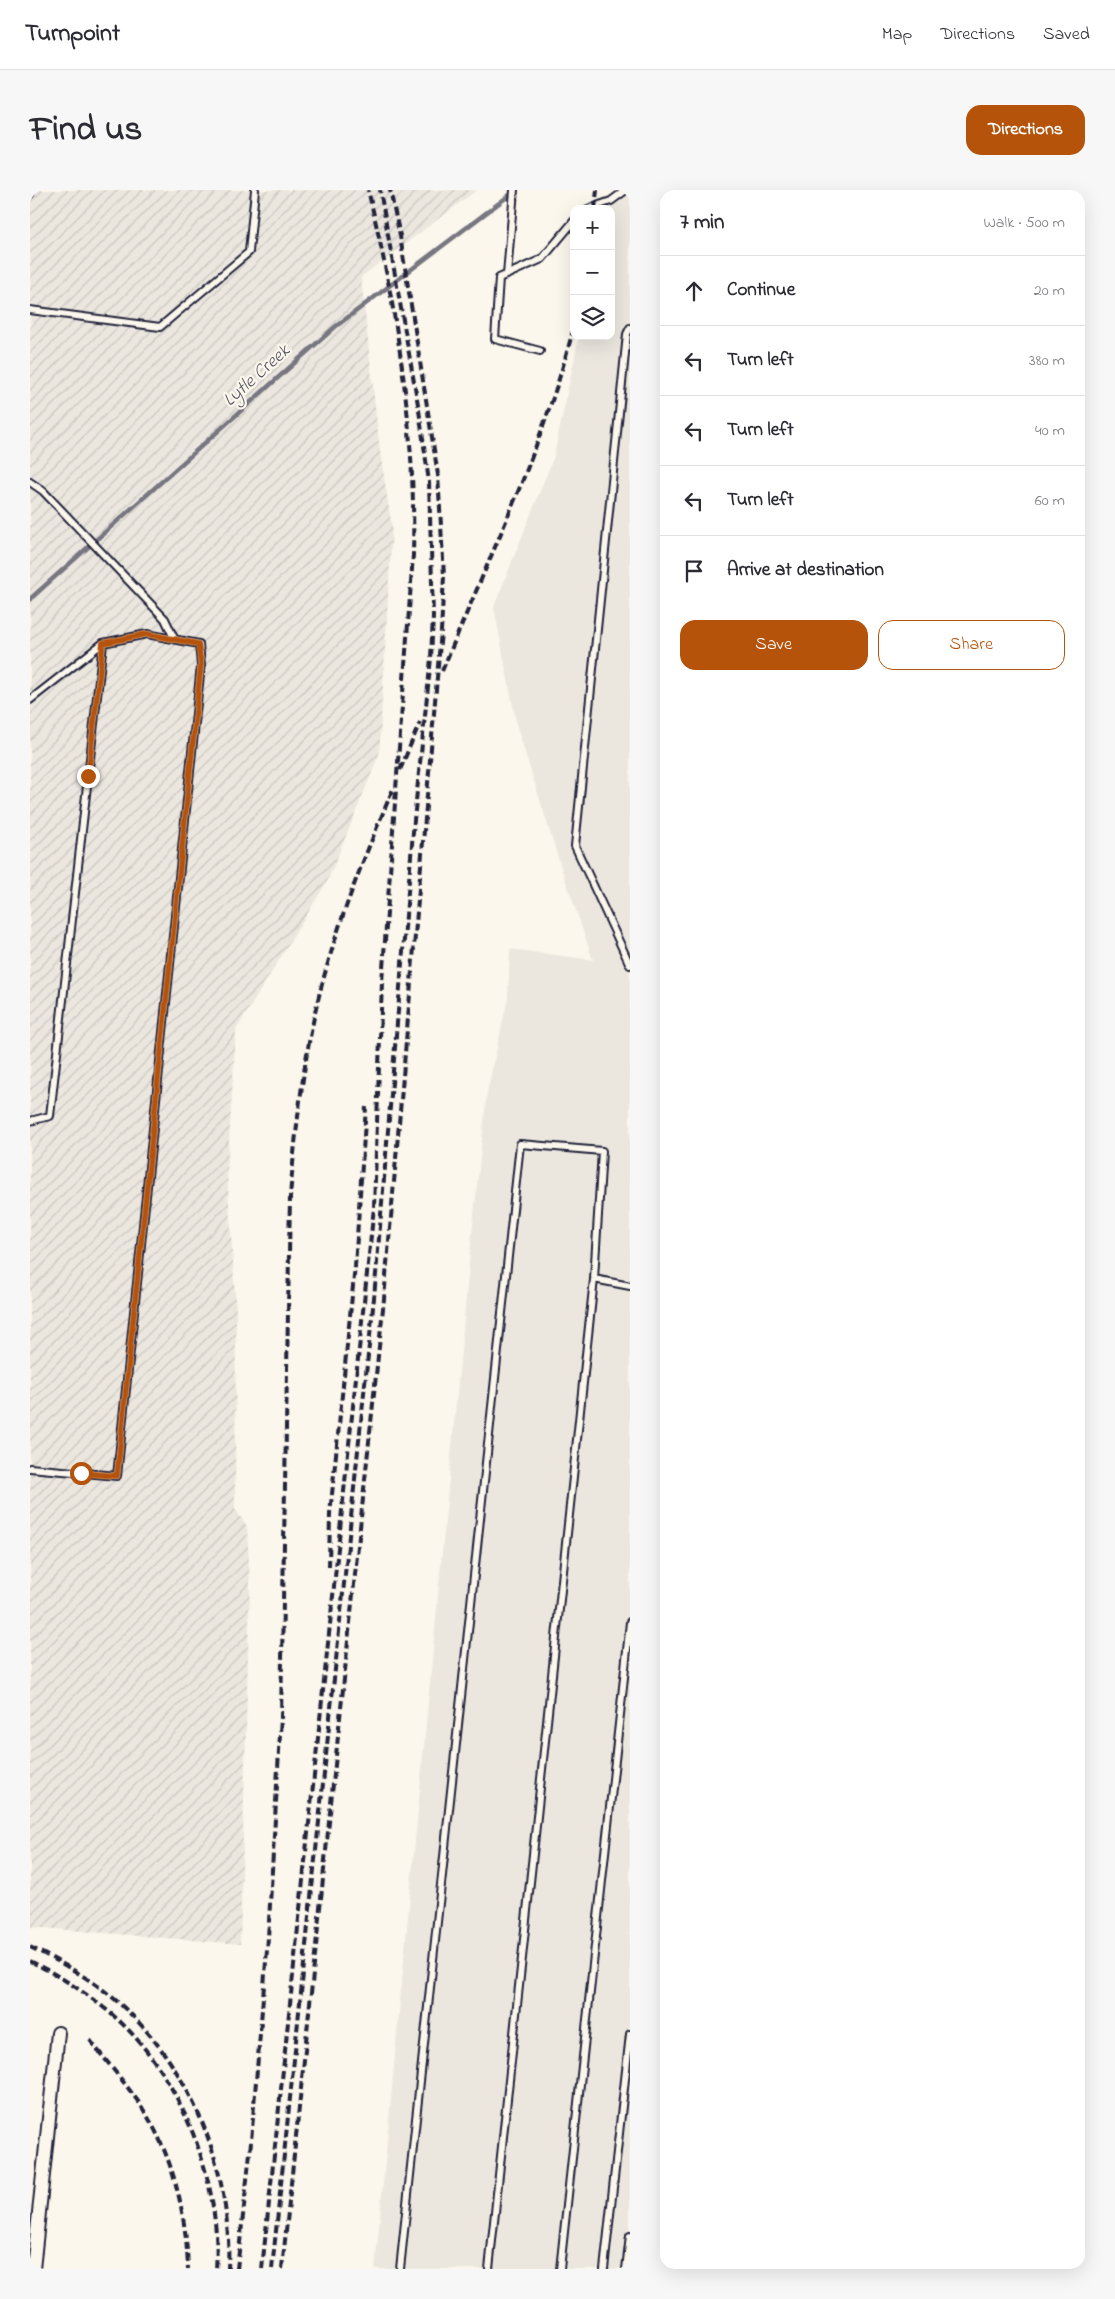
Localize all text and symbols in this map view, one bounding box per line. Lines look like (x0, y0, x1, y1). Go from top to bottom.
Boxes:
text: Turnpoint (25, 17, 120, 52)
text: Map (882, 22, 912, 48)
text: Directions (940, 22, 1015, 48)
text: Saved (1043, 22, 1090, 48)
text: Find us (30, 105, 142, 156)
button: Directions (966, 105, 1085, 155)
map controls (570, 205, 615, 340)
button: + (570, 205, 615, 250)
text: 7 min (680, 208, 724, 238)
text: Walk · 500 m (983, 211, 1065, 235)
button: − (570, 250, 615, 295)
icon: ahead (680, 277, 708, 305)
text: Continue (727, 277, 795, 304)
text: 20 m (1034, 279, 1065, 303)
button: layers (570, 295, 615, 340)
water label: Lytle Creek (217, 338, 297, 414)
icon: left (680, 347, 708, 375)
text: Turn left (727, 347, 794, 374)
text: 380 m (1029, 349, 1065, 373)
icon: left (680, 417, 708, 445)
text: Turn left (727, 417, 794, 444)
text: 40 m (1035, 419, 1065, 443)
icon: left (680, 487, 708, 515)
text: Turn left (727, 487, 794, 514)
text: 60 m (1035, 489, 1065, 513)
icon: arrive (680, 557, 708, 585)
text: Arrive at destination (727, 557, 884, 584)
button: Save (680, 620, 868, 670)
button: Share (878, 620, 1065, 670)
route end (77, 765, 100, 788)
route start (70, 1462, 93, 1485)

